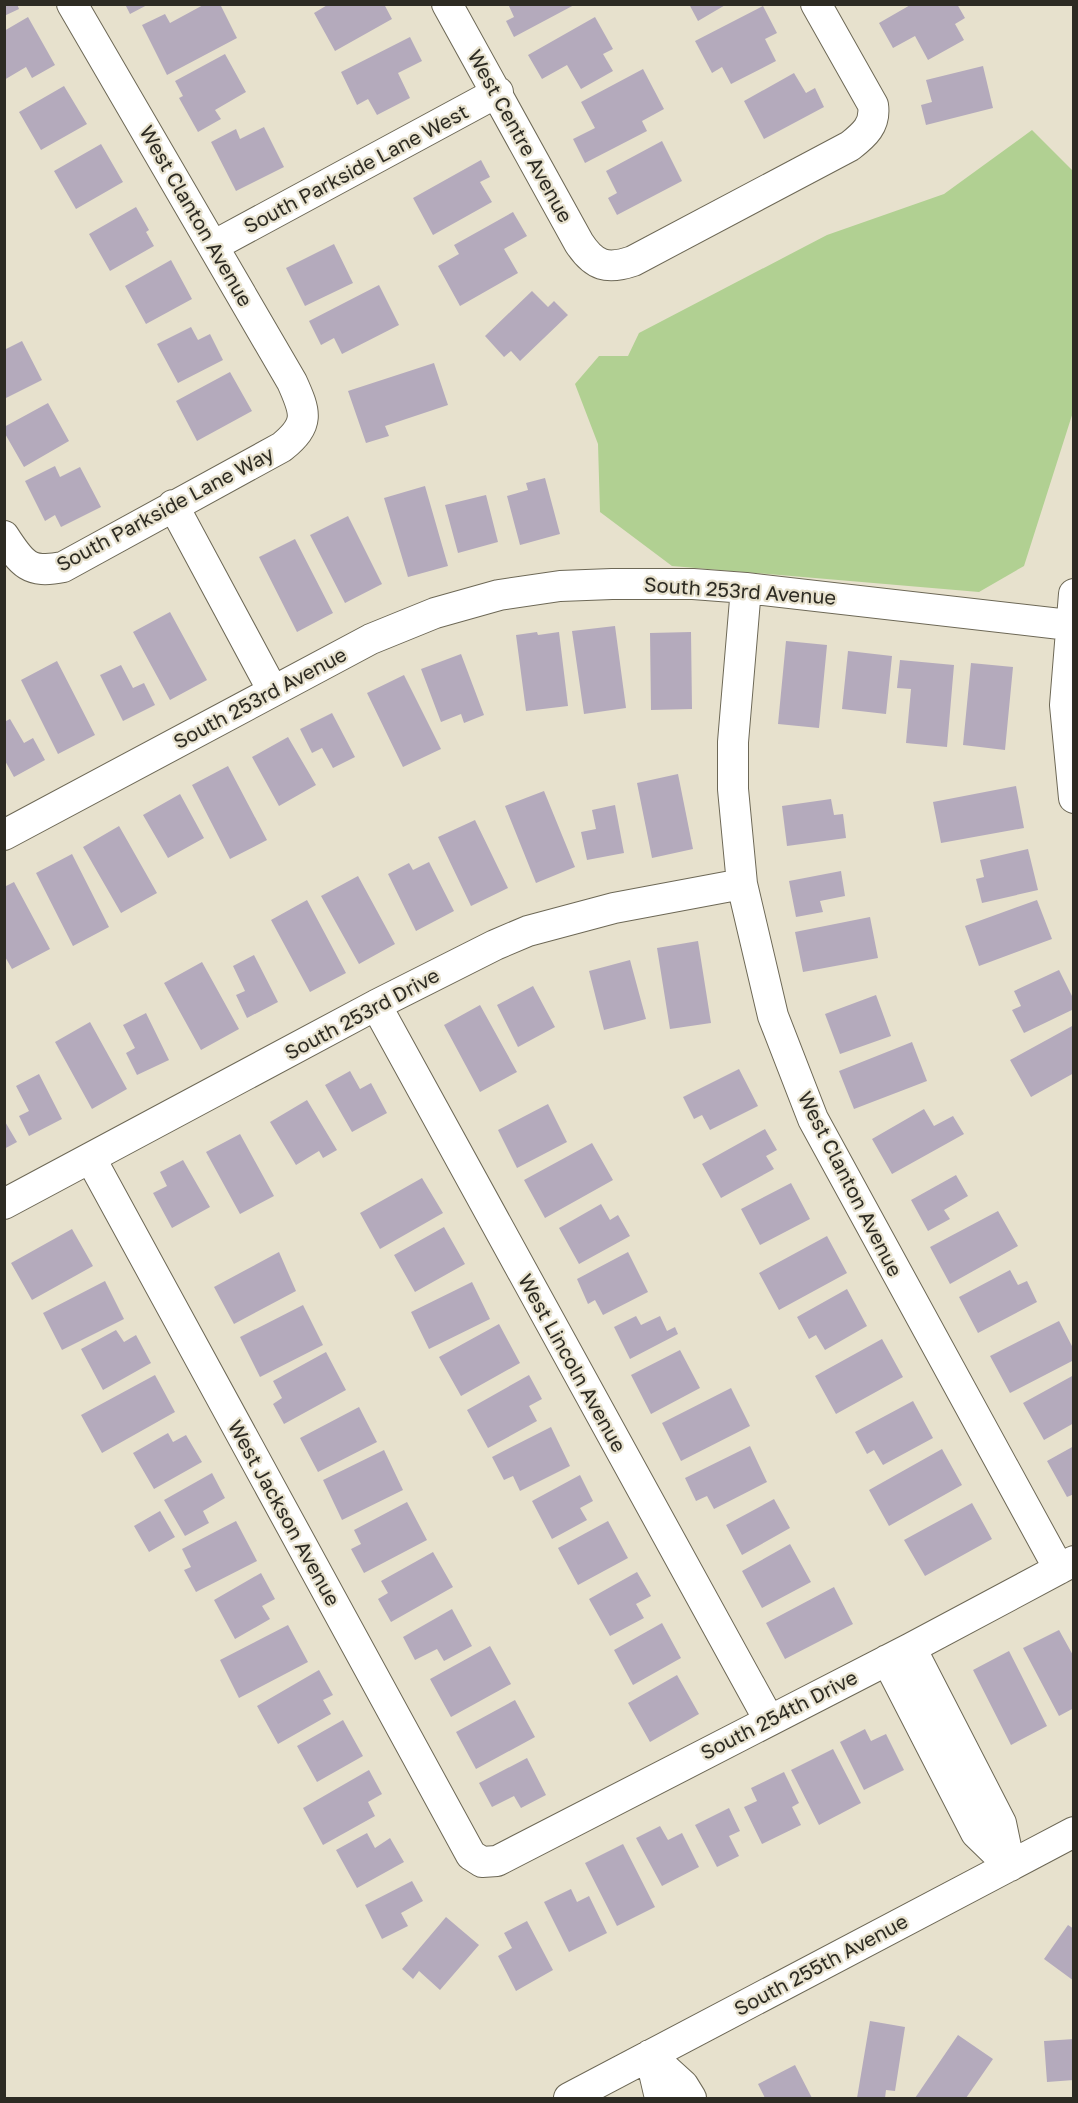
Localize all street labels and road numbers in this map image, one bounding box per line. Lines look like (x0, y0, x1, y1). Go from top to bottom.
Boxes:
street label: West Centre Avenue (463, 45, 578, 226)
street label: South Parkside Lane West (239, 99, 472, 238)
street label: West Clanton Avenue (135, 121, 258, 310)
street label: South Parkside Lane Way (52, 441, 277, 576)
street label: South 253rd Avenue (643, 571, 837, 609)
street label: South 253rd Avenue (169, 641, 350, 753)
street label: South 253rd Drive (280, 962, 443, 1064)
street label: West Clanton Avenue (794, 1087, 908, 1280)
street label: West Lincoln Avenue (514, 1269, 632, 1456)
street label: West Jackson Avenue (224, 1415, 346, 1610)
street label: South 254th Drive (696, 1664, 861, 1764)
street label: South 255th Avenue (730, 1908, 911, 2020)

